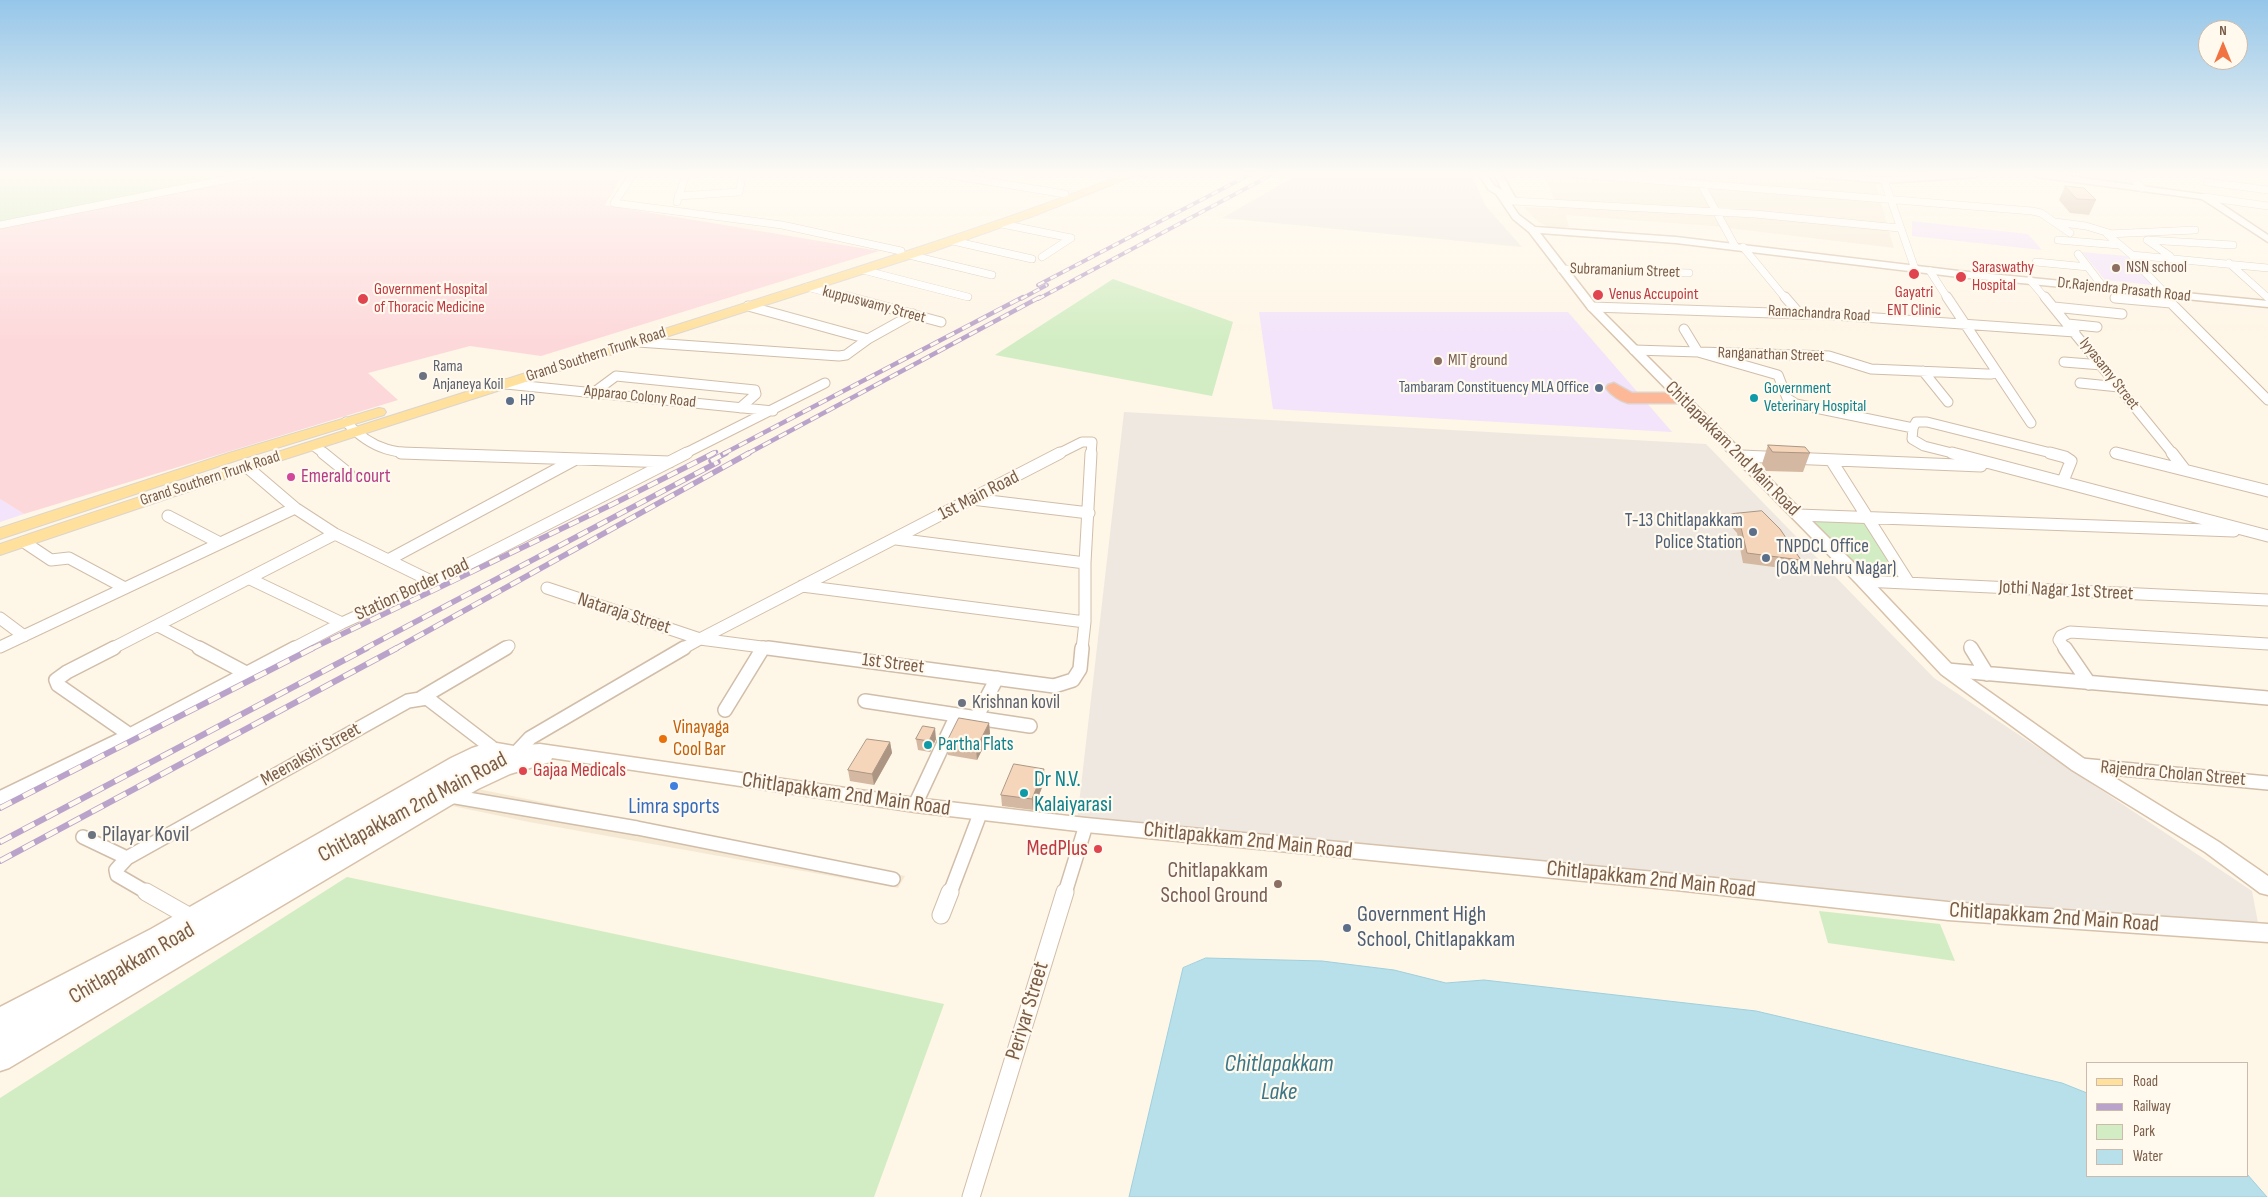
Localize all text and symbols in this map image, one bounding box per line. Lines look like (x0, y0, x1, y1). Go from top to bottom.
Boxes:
north arrow (2198, 20, 2248, 70)
text: N (2219, 22, 2227, 39)
place label: Saraswathy Hospital (1972, 258, 2034, 296)
place label: NSN school (2126, 258, 2187, 278)
street label: Subramanium Street (1570, 259, 1680, 283)
marker: NSN school (2110, 262, 2122, 274)
marker: Gayatri ENT Clinic (1907, 267, 1921, 281)
marker: Saraswathy Hospital (1954, 270, 1968, 284)
street label: Dr.Rajendra Prasath Road (2056, 273, 2192, 307)
place label: Government Hospital of Thoracic Medicine (374, 280, 488, 318)
street label: kuppuswamy Street (820, 282, 928, 328)
place label: Gayatri ENT Clinic (1887, 283, 1941, 321)
place label: Venus Accupoint (1609, 285, 1699, 305)
marker: Venus Accupoint (1591, 288, 1605, 302)
marker: Government Hospital of Thoracic Medicine (356, 292, 370, 306)
street label: Ramachandra Road (1767, 302, 1871, 326)
street label: Grand Southern Trunk Road (524, 323, 668, 387)
street label: Iyyasamy Street (2075, 334, 2143, 414)
street label: Ranganathan Street (1717, 344, 1825, 366)
place label: MIT ground (1448, 351, 1507, 371)
marker: MIT ground (1432, 355, 1444, 367)
place label: Rama Anjaneya Koil (433, 357, 503, 395)
marker: Rama Anjaneya Koil (417, 370, 429, 382)
street label: Chitlapakkam 2nd Main Road (1660, 377, 1804, 521)
place label: Tambaram Constituency MLA Office (1399, 378, 1589, 398)
place label: Government Veterinary Hospital (1764, 379, 1866, 417)
street label: Apparao Colony Road (583, 382, 697, 412)
marker: Tambaram Constituency MLA Office (1593, 382, 1605, 394)
place label: HP (520, 391, 535, 411)
marker: Government Veterinary Hospital (1748, 392, 1760, 404)
marker: HP (504, 395, 516, 407)
street label: Grand Southern Trunk Road (138, 447, 282, 511)
place label: Emerald court (301, 466, 390, 488)
street label: 1st Main Road (935, 466, 1023, 526)
marker: Emerald court (285, 471, 297, 483)
place label: T-13 Chitlapakkam Police Station (1625, 510, 1743, 554)
marker: T-13 Chitlapakkam Police Station (1747, 526, 1759, 538)
place label: TNPDCL Office (O&M Nehru Nagar) (1776, 536, 1896, 580)
marker: TNPDCL Office (O&M Nehru Nagar) (1760, 552, 1772, 564)
street label: Station Border road (351, 554, 473, 626)
street label: Jothi Nagar 1st Street (1998, 576, 2134, 606)
street label: Nataraja Street (575, 588, 673, 640)
street label: 1st Street (861, 649, 925, 679)
place label: Krishnan kovil (972, 692, 1060, 714)
marker: Krishnan kovil (956, 697, 968, 709)
place label: Vinayaga Cool Bar (673, 717, 729, 761)
street label: Meenakshi Street (257, 718, 365, 792)
marker: Vinayaga Cool Bar (657, 733, 669, 745)
place label: Partha Flats (938, 734, 1014, 756)
marker: Partha Flats (922, 739, 934, 751)
street label: Chitlapakkam 2nd Main Road (314, 747, 512, 869)
street label: Rajendra Cholan Street (2099, 756, 2247, 792)
place label: Gajaa Medicals (533, 760, 626, 782)
marker: Gajaa Medicals (517, 765, 529, 777)
street label: Chitlapakkam 2nd Main Road (740, 767, 952, 823)
place label: Dr N.V. Kalaiyarasi (1034, 767, 1112, 818)
marker: Limra sports (668, 780, 680, 792)
marker: Dr N.V. Kalaiyarasi (1018, 787, 1030, 799)
place label: Limra sports (628, 794, 720, 820)
street label: Chitlapakkam 2nd Main Road (1142, 817, 1354, 865)
place label: Pilayar Kovil (102, 822, 189, 848)
marker: Pilayar Kovil (86, 829, 98, 841)
place label: MedPlus (1026, 836, 1088, 862)
marker: MedPlus (1092, 843, 1104, 855)
street label: Chitlapakkam 2nd Main Road (1545, 856, 1757, 904)
place label: Chitlapakkam School Ground (1161, 858, 1268, 909)
marker: Chitlapakkam School Ground (1272, 878, 1284, 890)
street label: Chitlapakkam 2nd Main Road (1948, 897, 2160, 939)
place label: Government High School, Chitlapakkam (1357, 902, 1515, 954)
street label: Chitlapakkam Road (65, 917, 199, 1011)
marker: Government High School, Chitlapakkam (1341, 922, 1353, 934)
street label: Periyar Street (1001, 959, 1055, 1063)
water label: Chitlapakkam Lake (1225, 1051, 1333, 1107)
legend (2086, 1062, 2248, 1177)
text: Road (2133, 1072, 2158, 1091)
text: Railway (2133, 1097, 2171, 1116)
text: Park (2133, 1122, 2155, 1141)
text: Water (2133, 1147, 2163, 1166)

